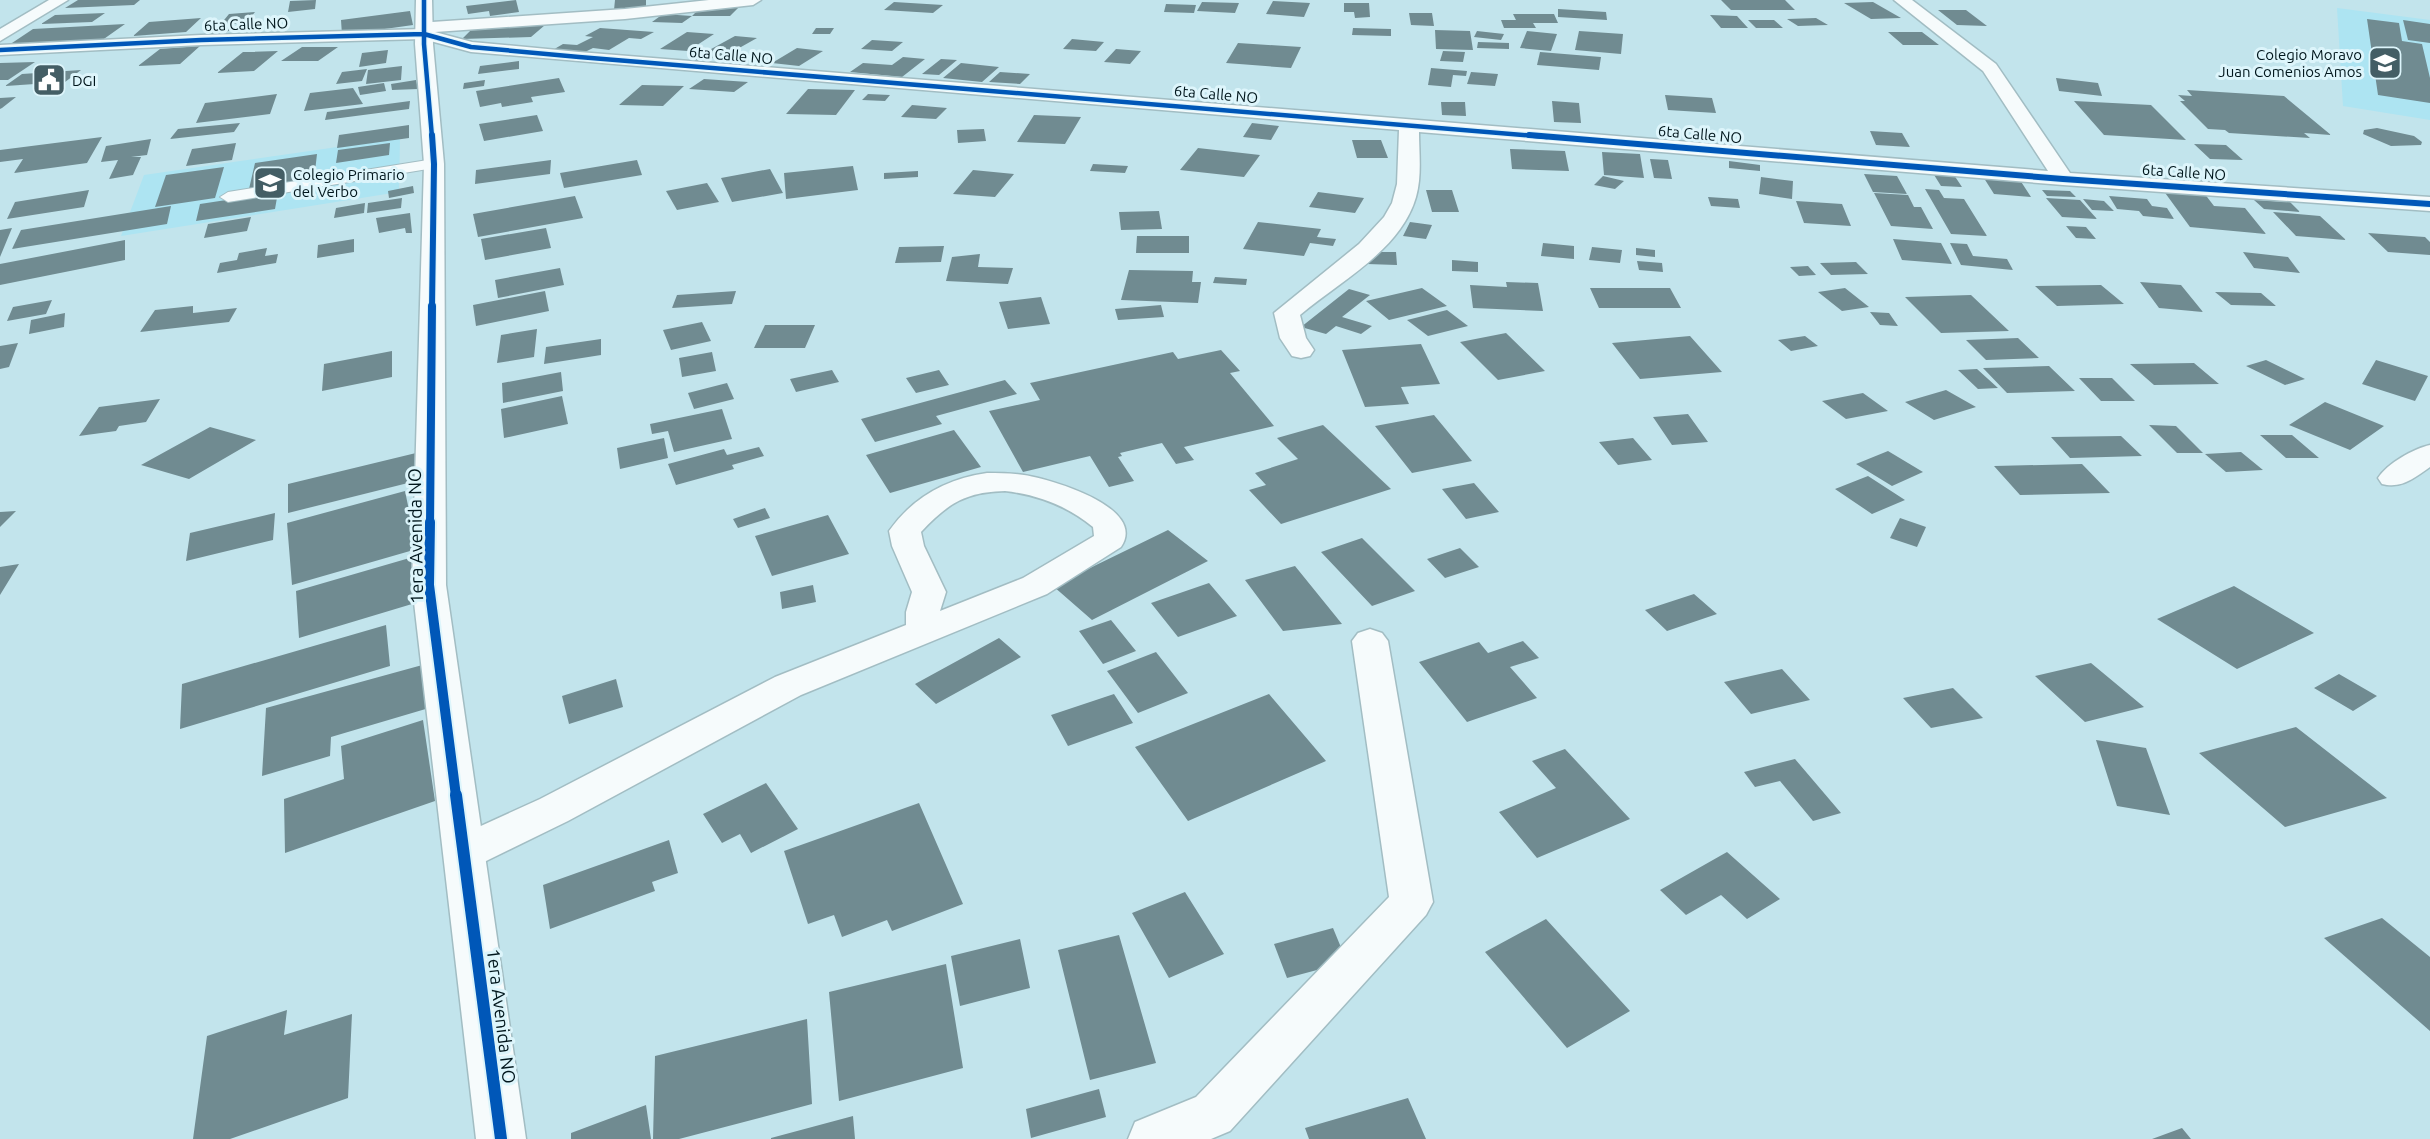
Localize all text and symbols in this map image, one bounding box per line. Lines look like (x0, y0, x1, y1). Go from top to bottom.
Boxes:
street label: 6ta Calle NO (204, 14, 288, 34)
street label: 6ta Calle NO (688, 43, 774, 67)
school or university icon: Colegio Moravo Juan Comenios Amos (2367, 45, 2403, 81)
place label: Colegio Moravo Juan Comenios Amos (2218, 46, 2362, 80)
public building icon: DGI (31, 62, 67, 98)
place label: DGI (72, 72, 96, 89)
street label: 6ta Calle NO (1173, 82, 1259, 106)
street label: 6ta Calle NO (1657, 122, 1743, 146)
street label: 6ta Calle NO (2141, 161, 2227, 183)
school or university icon: Colegio Primario del Verbo (252, 165, 288, 201)
place label: Colegio Primario del Verbo (293, 166, 405, 200)
street label: 1era Avenida NO (404, 468, 426, 604)
street label: 1era Avenida NO (484, 947, 520, 1085)

